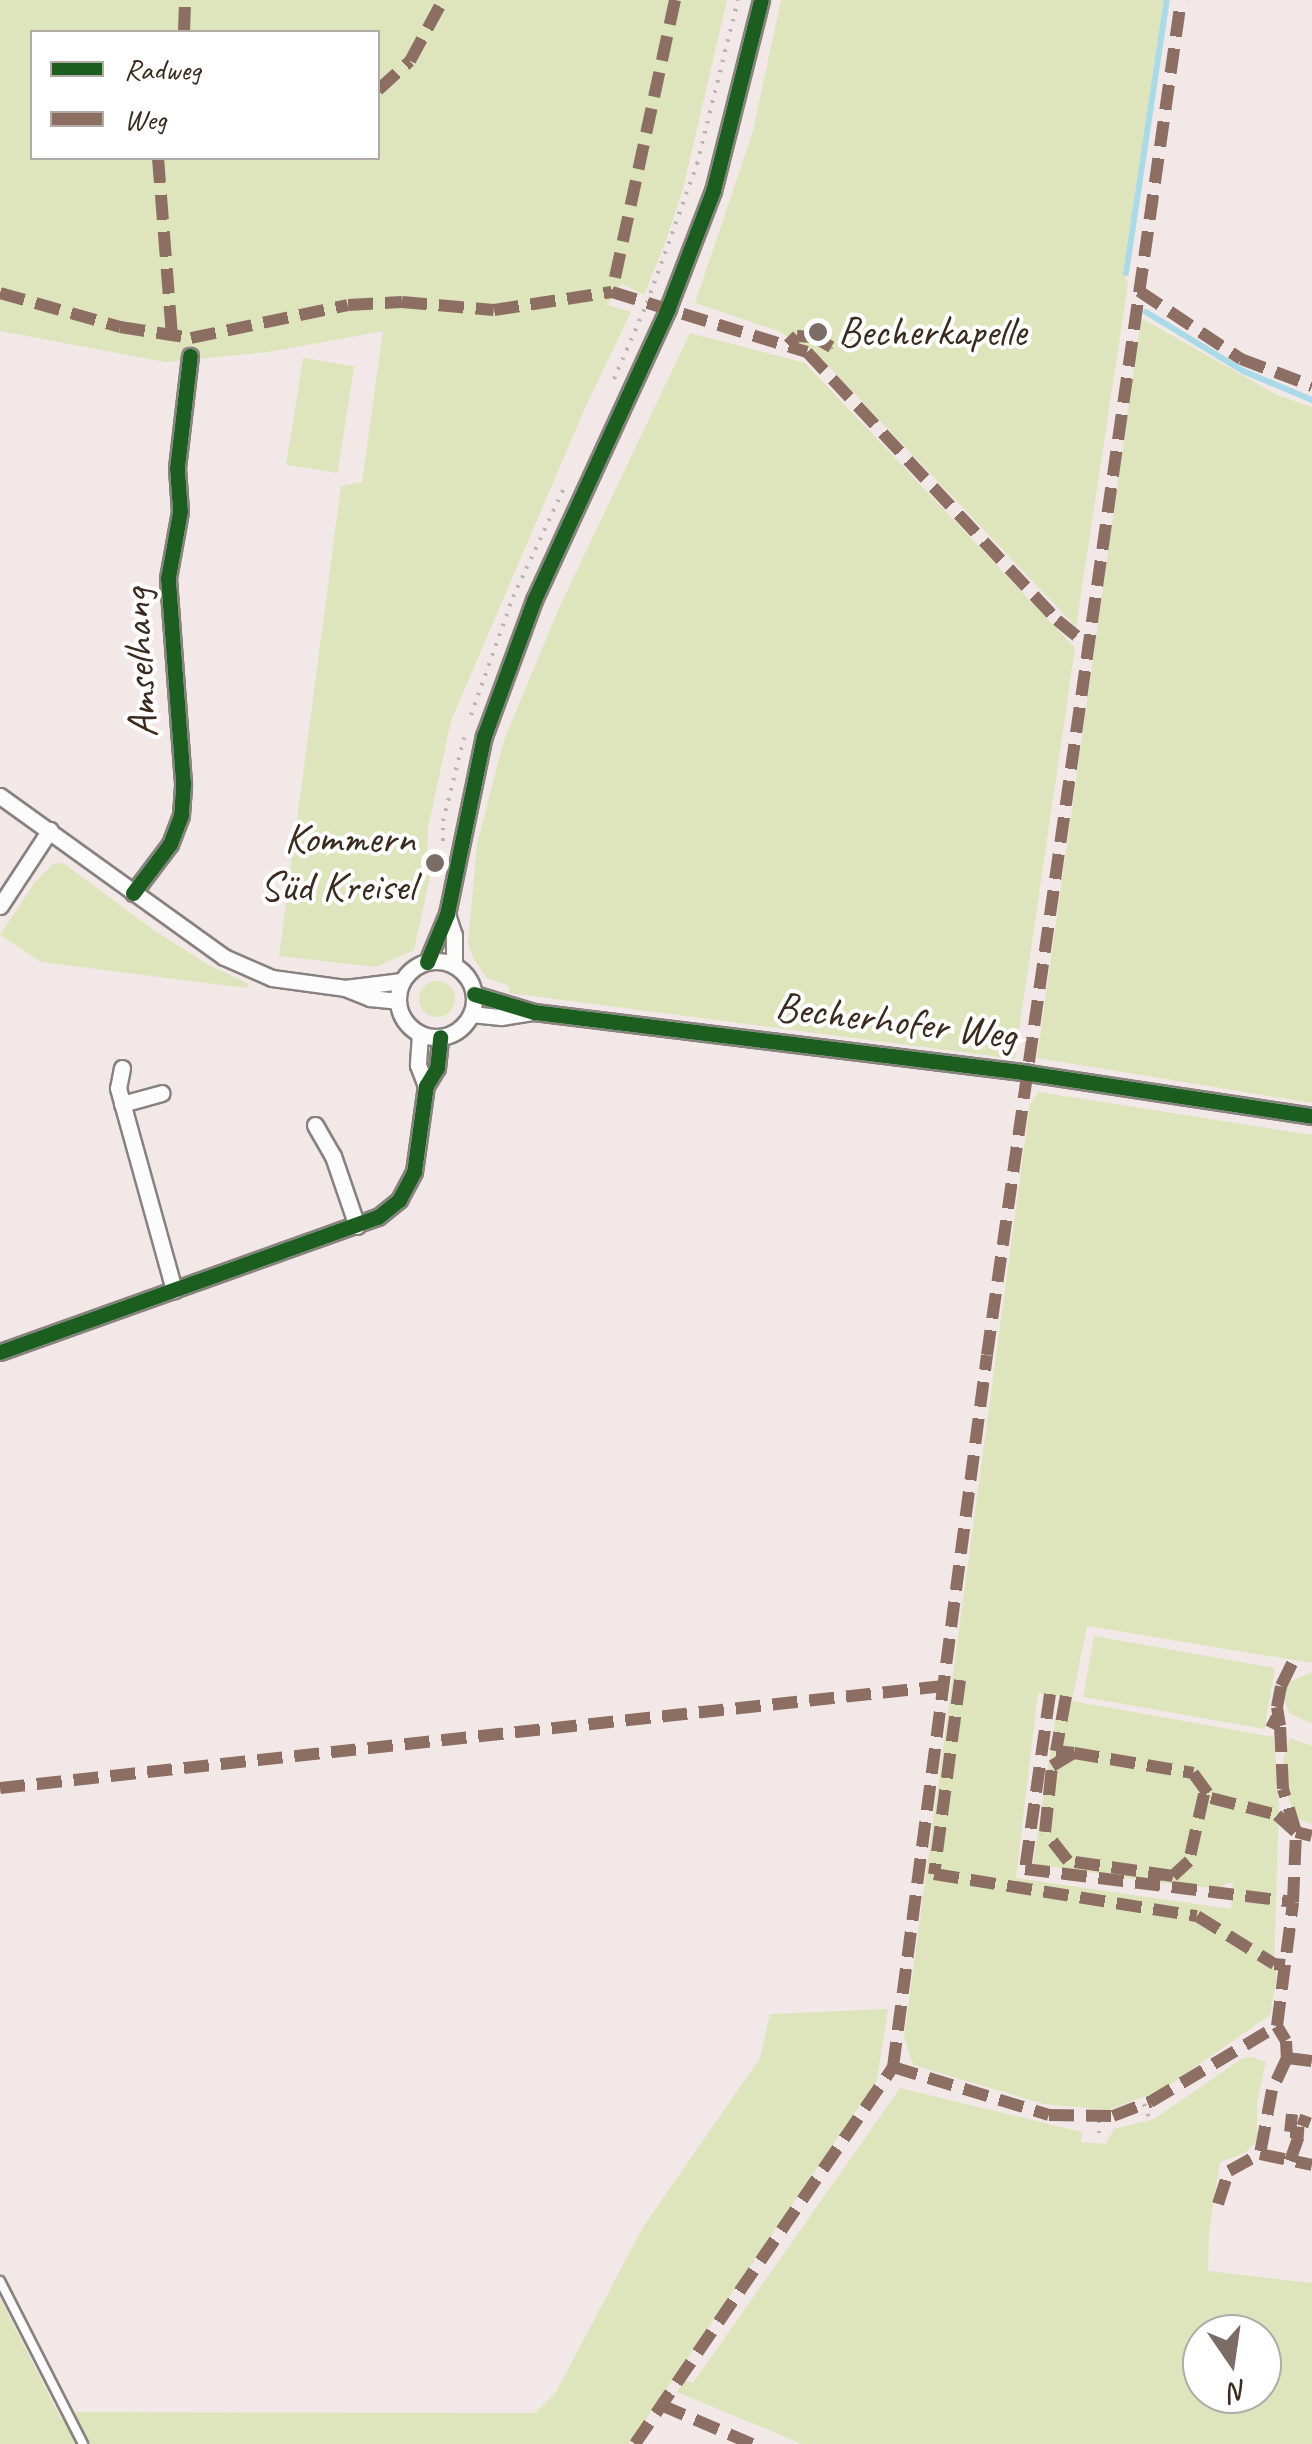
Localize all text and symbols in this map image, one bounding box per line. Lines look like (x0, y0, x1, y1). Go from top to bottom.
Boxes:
legend (30, 30, 380, 160)
text: Radweg (124, 50, 201, 88)
text: Weg (124, 100, 166, 138)
place label: Becherkapelle (838, 307, 1026, 357)
marker: Becherkapelle (807, 321, 829, 343)
street label: Amselhang (111, 587, 169, 739)
place label: Kommern Süd Kreisel (260, 814, 415, 912)
marker: Kommern Süd Kreisel (424, 852, 446, 874)
street label: Becherhofer Weg (772, 981, 1020, 1061)
north arrow (1182, 2314, 1282, 2414)
text: N (1226, 2373, 1251, 2411)

